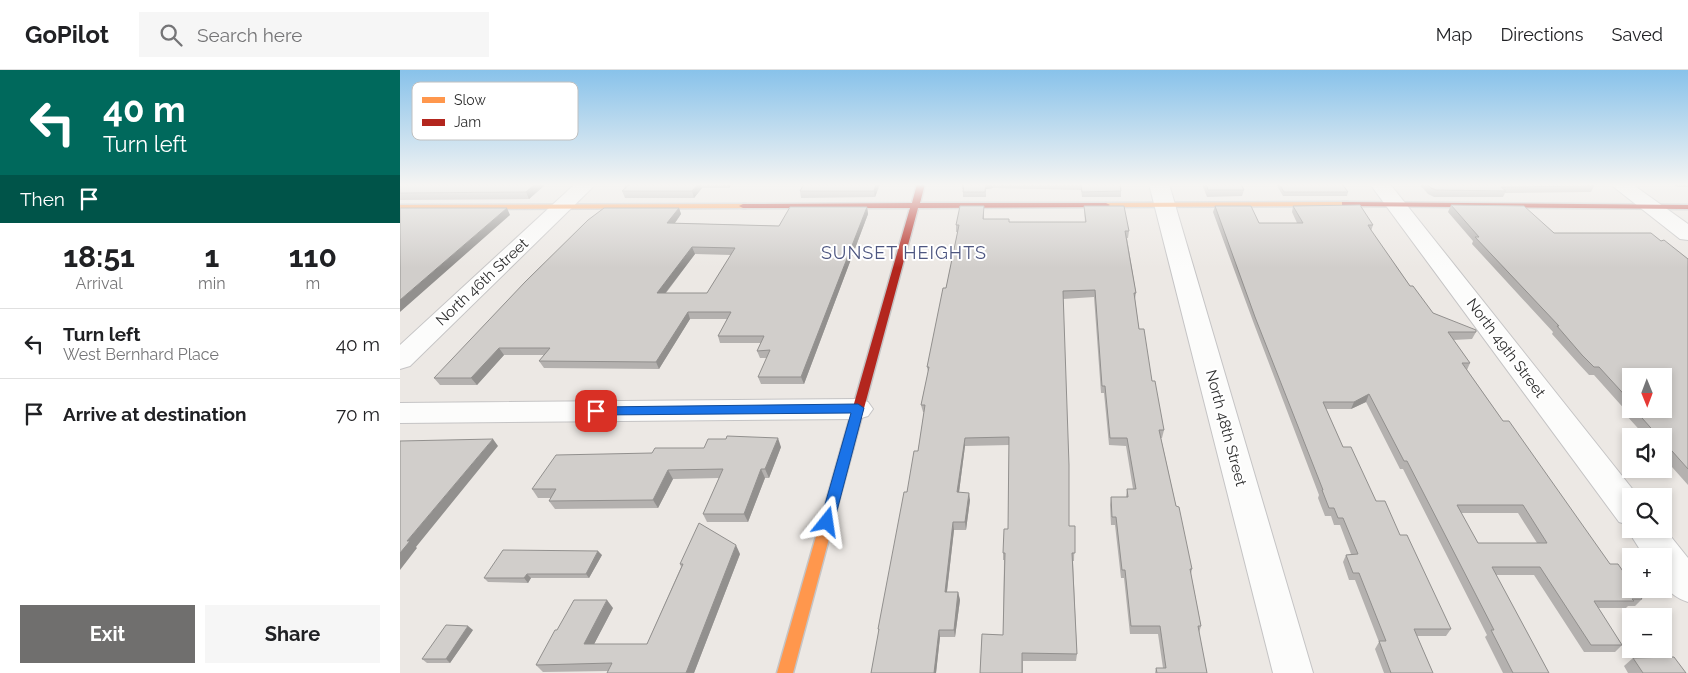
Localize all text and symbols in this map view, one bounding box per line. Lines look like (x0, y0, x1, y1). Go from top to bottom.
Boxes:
search box (139, 12, 489, 57)
text: GoPilot (25, 20, 109, 49)
icon: search (157, 21, 185, 49)
text: Search here (197, 24, 303, 46)
text: Map (1436, 24, 1472, 45)
text: Directions (1500, 24, 1584, 45)
text: Saved (1612, 24, 1663, 45)
legend (412, 82, 578, 140)
text: 40 m (103, 89, 185, 130)
icon: left (20, 90, 85, 155)
text: Slow (454, 92, 486, 108)
text: Jam (454, 114, 481, 130)
text: Turn left (103, 131, 187, 157)
icon: arrive (75, 185, 103, 213)
text: Then (20, 188, 65, 210)
street label: North 46th Street (432, 235, 532, 329)
text: 18:51 (63, 239, 135, 274)
text: 1 (204, 239, 219, 274)
text: 110 (289, 239, 337, 274)
district label: SUNSET HEIGHTS (821, 242, 987, 263)
text: Arrival (76, 274, 123, 293)
text: min (198, 274, 226, 293)
text: m (305, 274, 320, 293)
street label: North 49th Street (1463, 295, 1549, 401)
text: Turn left (63, 323, 140, 345)
icon: left (20, 330, 48, 358)
text: 40 m (336, 333, 380, 355)
text: West Bernhard Place (63, 345, 219, 364)
street label: North 48th Street (1202, 368, 1250, 488)
north arrow (1622, 368, 1672, 418)
map controls (1622, 368, 1672, 658)
pin (575, 390, 617, 432)
icon: arrive (582, 397, 610, 425)
icon: arrive (20, 400, 48, 428)
text: Arrive at destination (63, 403, 247, 425)
text: 70 m (336, 403, 380, 425)
button: sound (1622, 428, 1672, 478)
button: search (1622, 488, 1672, 538)
position arrow (800, 495, 852, 547)
button: + (1622, 548, 1672, 598)
button: Exit (20, 605, 195, 663)
button: Share (205, 605, 380, 663)
button: − (1622, 608, 1672, 658)

